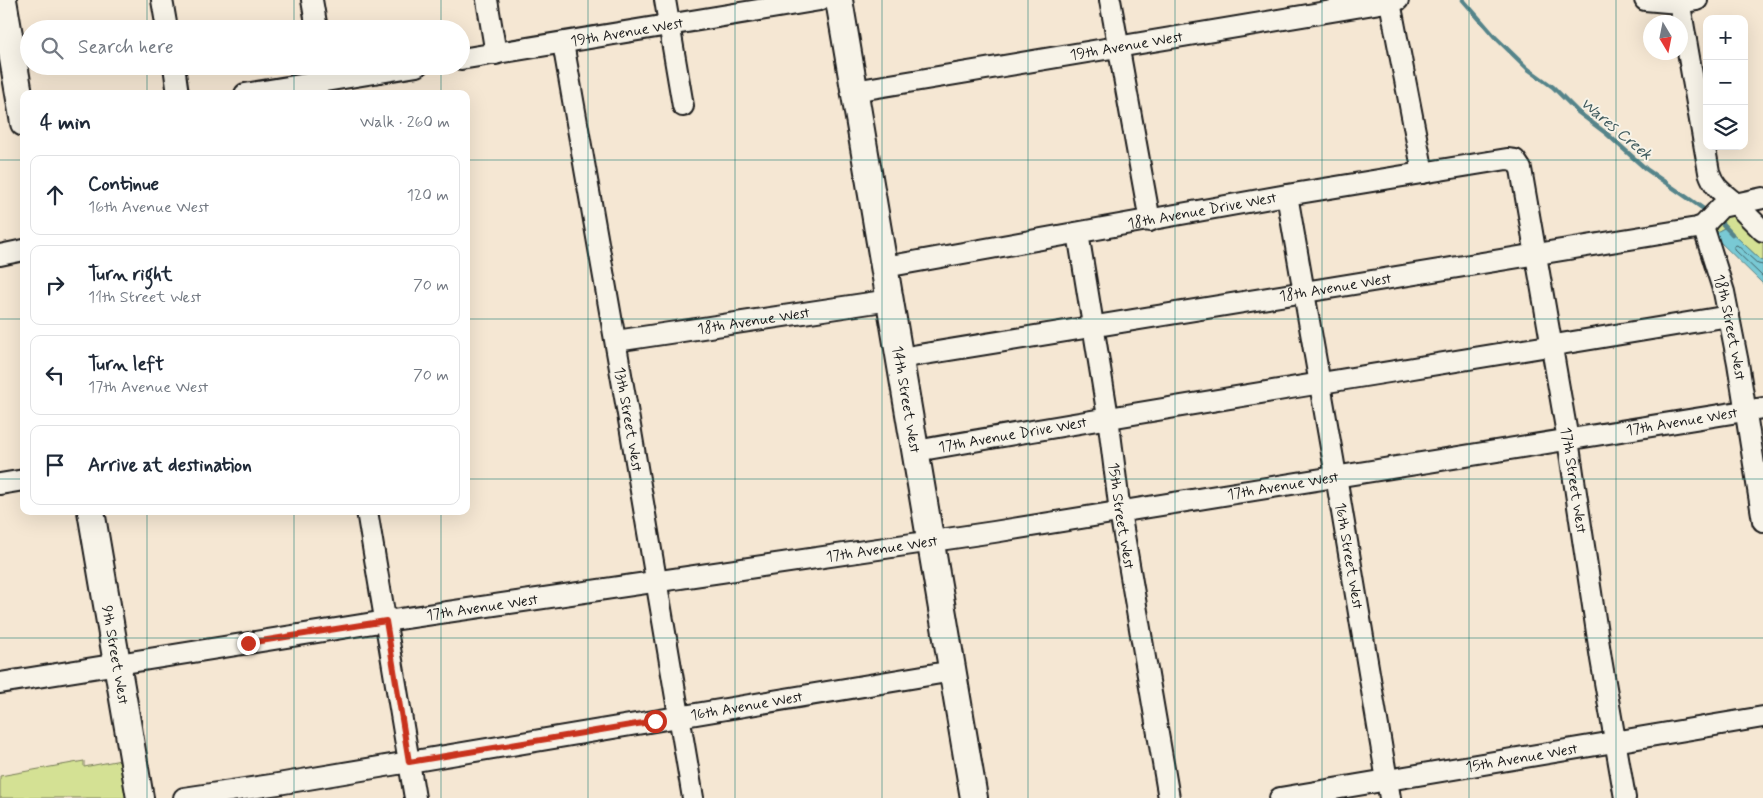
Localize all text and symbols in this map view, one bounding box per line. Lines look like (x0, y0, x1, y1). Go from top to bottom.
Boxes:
street label: 19th Avenue West (569, 14, 686, 52)
north arrow (1643, 15, 1688, 60)
map controls (1703, 15, 1748, 150)
button: + (1703, 15, 1748, 60)
search box (20, 20, 470, 75)
street label: 19th Avenue West (1068, 27, 1185, 66)
icon: search (38, 34, 66, 62)
text: Search here (78, 35, 174, 60)
button: − (1703, 60, 1748, 105)
water label: Wares Creek (1576, 93, 1656, 165)
button: layers (1703, 105, 1748, 150)
text: 4 min (40, 109, 91, 137)
text: Walk · 260 m (360, 112, 450, 133)
text: Continue (88, 172, 159, 197)
icon: ahead (41, 181, 69, 209)
text: 120 m (407, 185, 449, 206)
street label: 18th Avenue Drive West (1126, 188, 1279, 234)
text: 16th Avenue West (88, 197, 209, 218)
text: Turn right (88, 262, 172, 287)
street label: 18th Avenue West (1278, 269, 1394, 307)
icon: right (41, 271, 69, 299)
street label: 18th Street West (1708, 272, 1750, 383)
text: 70 m (413, 275, 449, 296)
text: 11th Street West (88, 287, 201, 308)
street label: 18th Avenue West (696, 303, 812, 340)
street label: 14th Street West (887, 344, 925, 455)
text: Turn left (88, 352, 164, 377)
icon: left (41, 361, 69, 389)
text: 70 m (413, 365, 449, 386)
street label: 13th Street West (609, 365, 647, 474)
text: 17th Avenue West (88, 377, 208, 398)
street label: 17th Avenue West (1625, 403, 1740, 441)
street label: 17th Avenue Drive West (937, 413, 1089, 458)
street label: 17th Street West (1555, 426, 1591, 536)
icon: arrive (41, 451, 69, 479)
text: Arrive at destination (88, 453, 252, 478)
street label: 15th Street West (1103, 461, 1139, 571)
street label: 17th Avenue West (1226, 467, 1341, 505)
street label: 16th Street West (1330, 501, 1367, 611)
street label: 17th Avenue West (825, 531, 940, 567)
street label: 17th Avenue West (425, 590, 540, 626)
street label: 9th Street West (96, 604, 133, 707)
route end (237, 632, 260, 655)
street label: 16th Avenue West (689, 687, 805, 726)
route start (644, 710, 667, 733)
street label: 15th Avenue West (1464, 739, 1580, 778)

